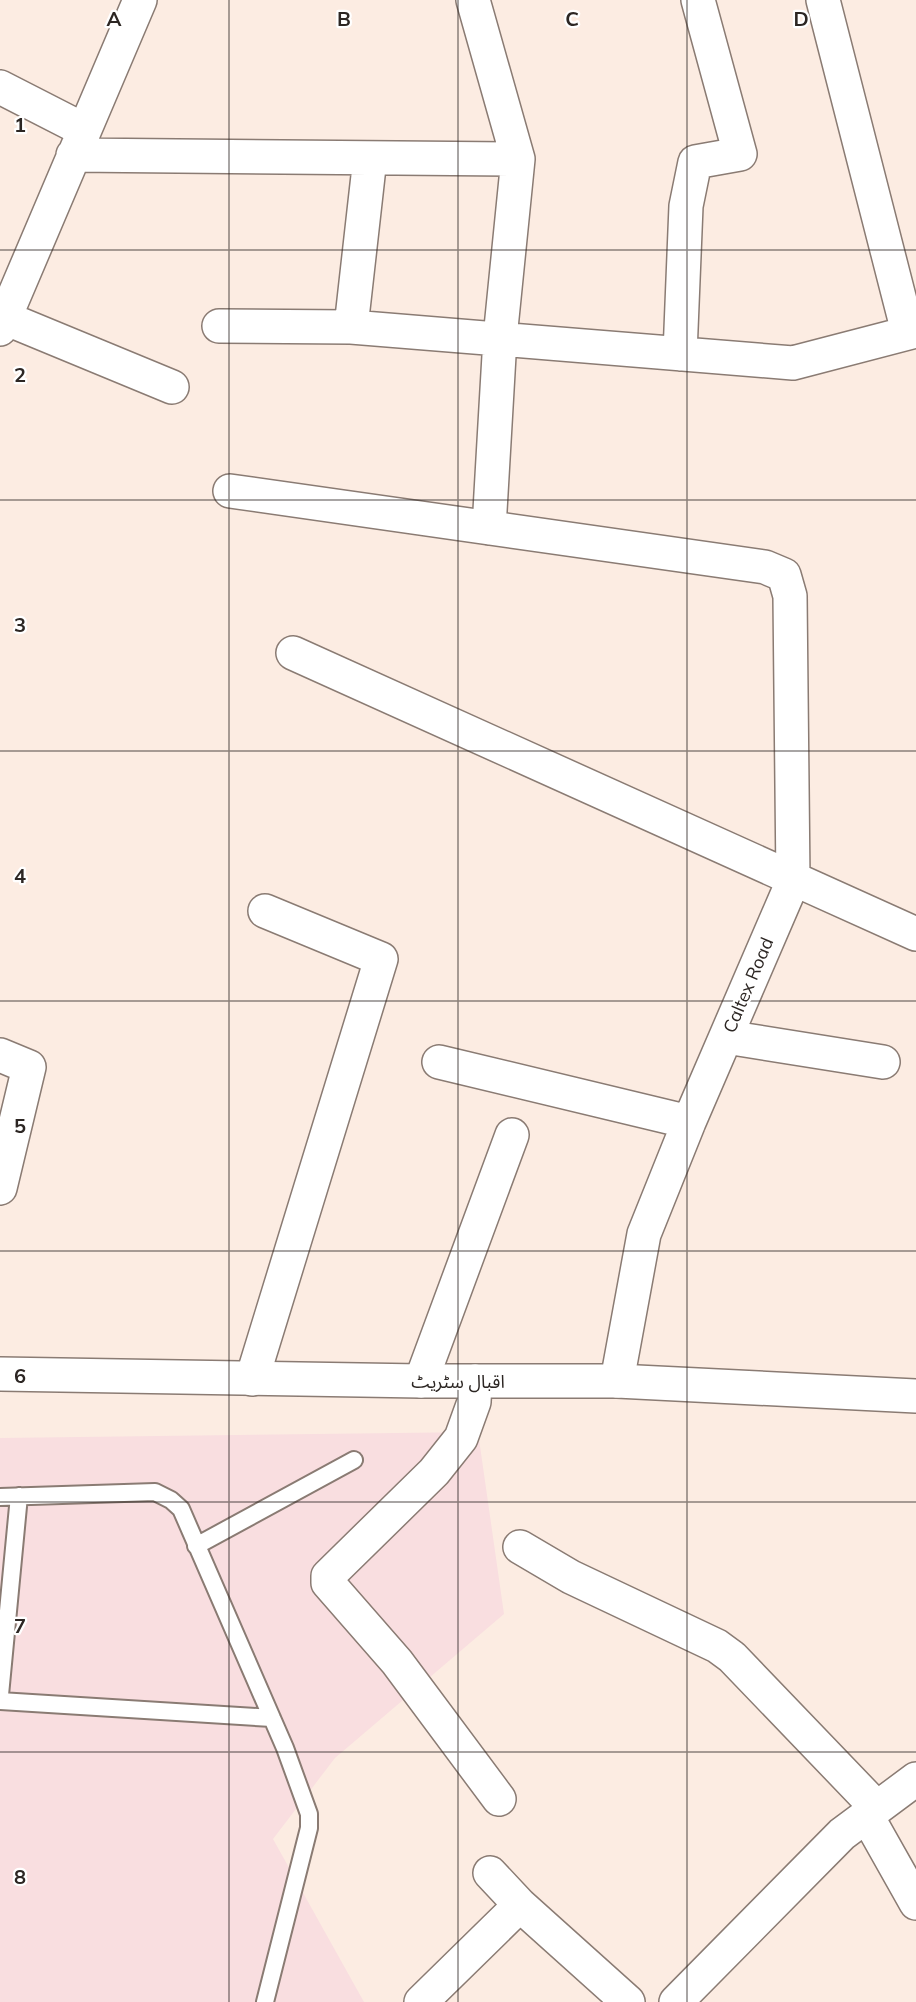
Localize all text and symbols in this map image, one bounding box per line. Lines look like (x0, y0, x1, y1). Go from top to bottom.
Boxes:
text: A (107, 6, 122, 31)
text: B (337, 6, 351, 31)
text: C (565, 6, 579, 31)
text: D (793, 6, 809, 31)
text: 1 (14, 112, 26, 137)
text: 2 (14, 362, 26, 387)
text: 3 (14, 612, 26, 637)
text: 4 (14, 863, 26, 888)
street label: Caltex Road (718, 934, 778, 1036)
text: 5 (14, 1113, 26, 1138)
text: 6 (14, 1363, 26, 1388)
street label: اقبال سٹریٹ (411, 1370, 505, 1393)
text: 7 (14, 1613, 26, 1638)
text: 8 (14, 1864, 26, 1889)

